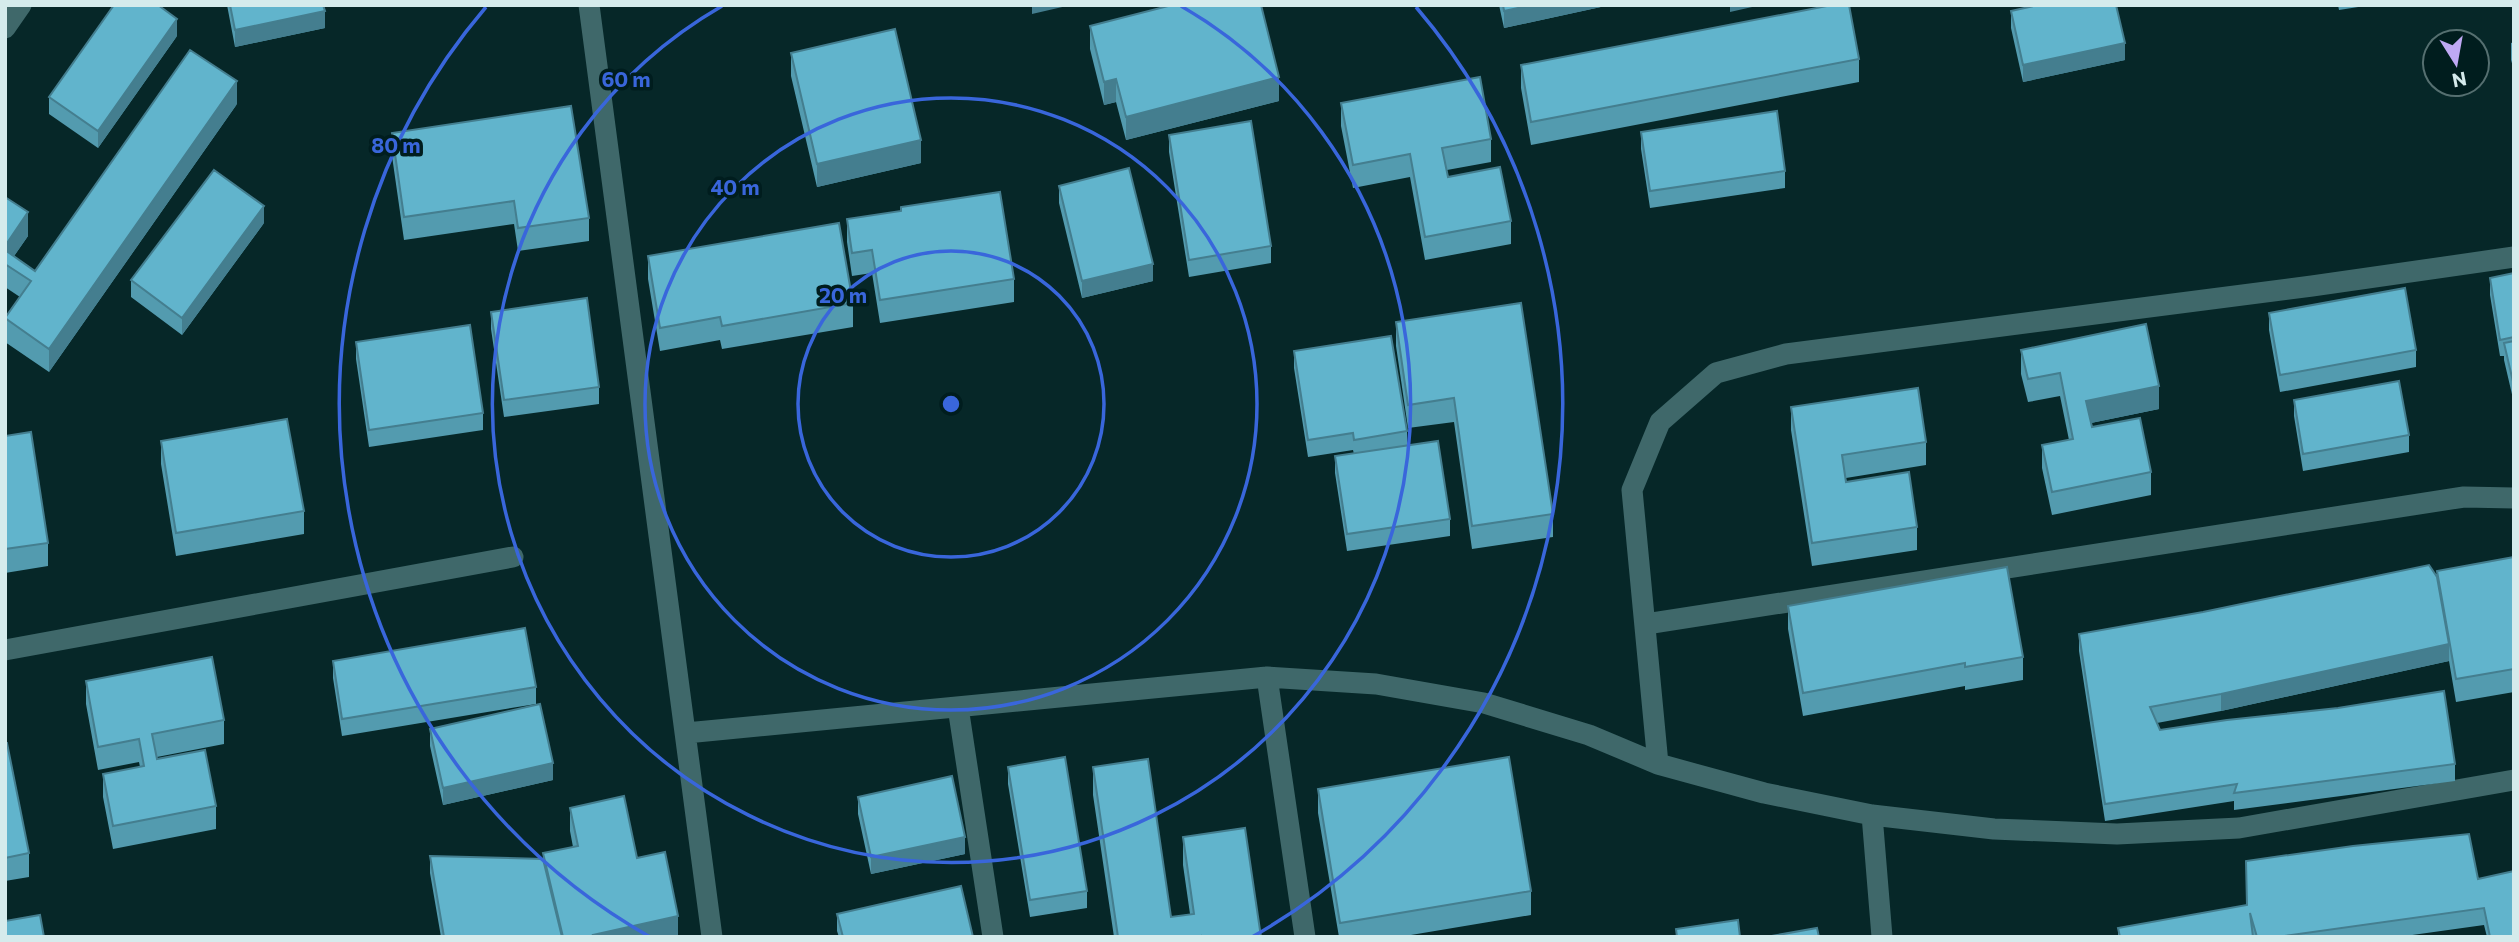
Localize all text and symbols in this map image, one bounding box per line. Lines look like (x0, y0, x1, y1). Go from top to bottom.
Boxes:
north arrow (2421, 28, 2491, 98)
text: 60 m (601, 66, 651, 91)
text: N (2450, 68, 2469, 93)
text: 80 m (371, 132, 421, 157)
text: 40 m (710, 174, 760, 199)
text: 20 m (819, 282, 867, 307)
centre of rings (939, 392, 963, 416)

